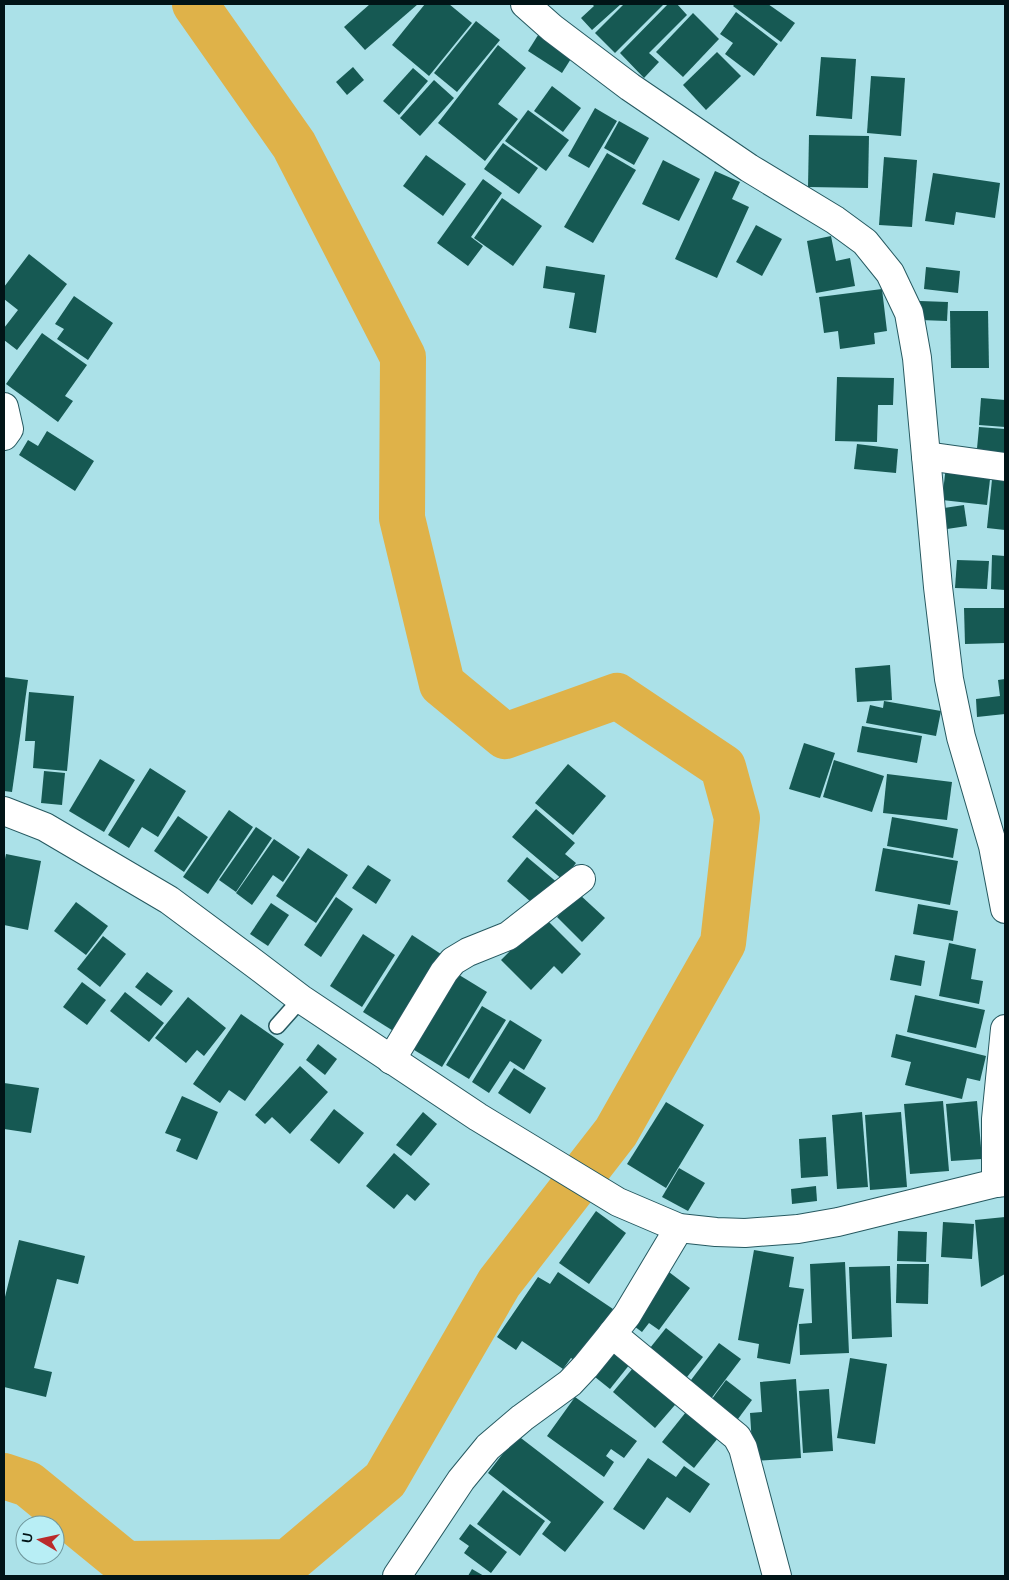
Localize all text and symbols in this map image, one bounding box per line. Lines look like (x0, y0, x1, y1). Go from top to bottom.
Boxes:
north arrow (15, 1515, 65, 1565)
text: U (17, 1531, 38, 1545)

